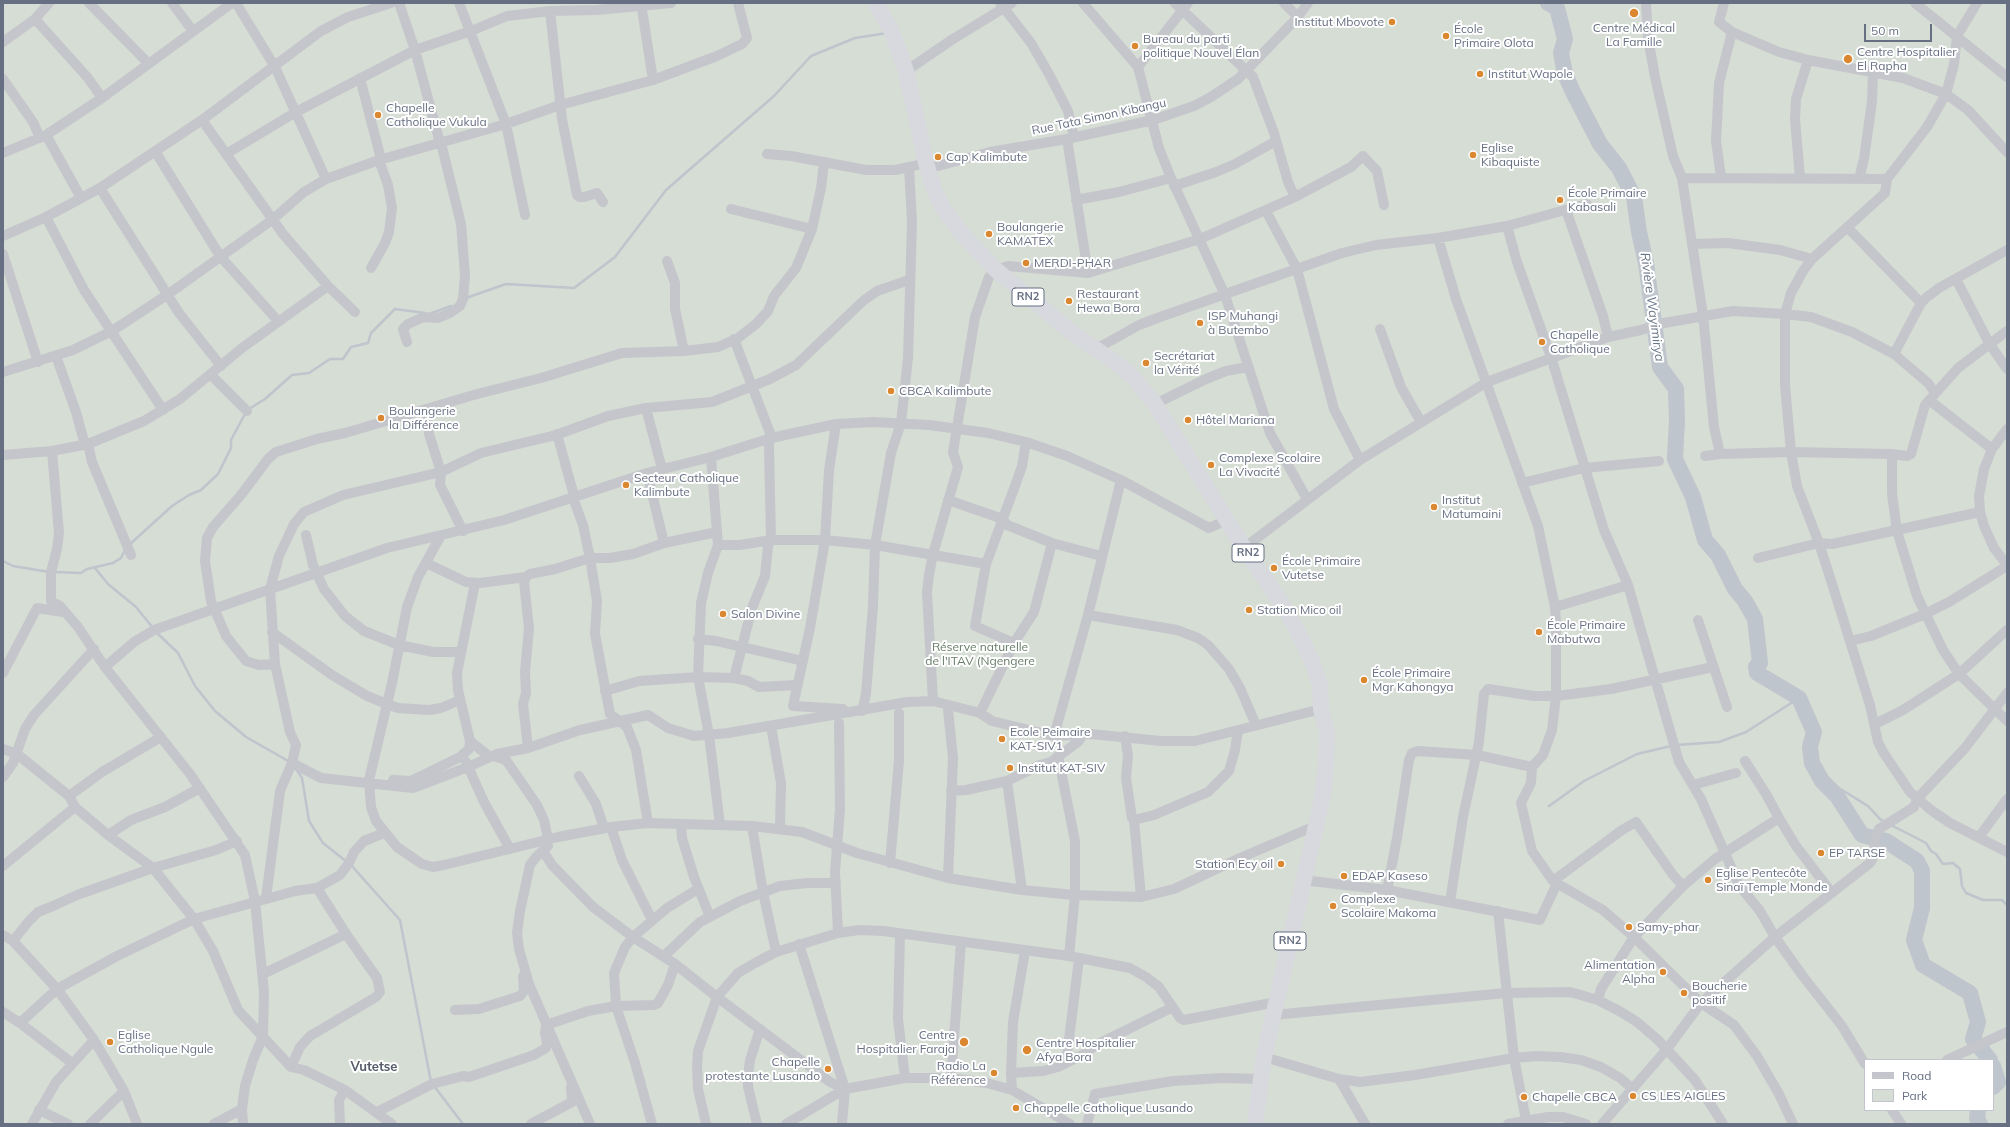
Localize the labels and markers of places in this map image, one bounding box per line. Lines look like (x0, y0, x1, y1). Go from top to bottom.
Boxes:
marker: Centre Médical La Famille (1628, 7, 1640, 19)
place label: Institut Mbovote (1294, 15, 1384, 29)
marker: Institut Mbovote (1387, 17, 1397, 27)
place label: Centre Médical La Famille (1593, 21, 1675, 49)
place label: École Primaire Olota (1454, 22, 1534, 50)
marker: École Primaire Olota (1441, 31, 1451, 41)
place label: Bureau du parti politique Nouvel Élan (1143, 32, 1259, 60)
marker: Bureau du parti politique Nouvel Élan (1130, 41, 1140, 51)
place label: Centre Hospitalier El Rapha (1857, 45, 1957, 73)
marker: Centre Hospitalier El Rapha (1842, 53, 1854, 65)
place label: Institut Wapole (1488, 67, 1573, 81)
marker: Institut Wapole (1475, 69, 1485, 79)
place label: Chapelle Catholique Vukula (386, 101, 487, 129)
marker: Chapelle Catholique Vukula (373, 110, 383, 120)
place label: Eglise Kibaquiste (1481, 141, 1539, 169)
place label: Cap Kalimbute (946, 150, 1027, 164)
marker: Eglise Kibaquiste (1468, 150, 1478, 160)
marker: Cap Kalimbute (933, 152, 943, 162)
place label: École Primaire Kabasali (1568, 186, 1646, 214)
marker: École Primaire Kabasali (1555, 195, 1565, 205)
place label: Boulangerie KAMATEX (997, 220, 1064, 248)
marker: Boulangerie KAMATEX (984, 229, 994, 239)
place label: MERDI-PHAR (1034, 256, 1111, 270)
marker: MERDI-PHAR (1021, 258, 1031, 268)
place label: Restaurant Hewa Bora (1077, 287, 1140, 315)
marker: Restaurant Hewa Bora (1064, 296, 1074, 306)
place label: ISP Muhangi à Butembo (1208, 309, 1278, 337)
marker: ISP Muhangi à Butembo (1195, 318, 1205, 328)
place label: Chapelle Catholique (1550, 328, 1610, 356)
marker: Chapelle Catholique (1537, 337, 1547, 347)
place label: Secrétariat la Vérité (1154, 349, 1215, 377)
marker: Secrétariat la Vérité (1141, 358, 1151, 368)
place label: CBCA Kalimbute (899, 384, 991, 398)
marker: CBCA Kalimbute (886, 386, 896, 396)
place label: Boulangerie la Différence (389, 404, 458, 432)
marker: Boulangerie la Différence (376, 413, 386, 423)
place label: Hôtel Mariana (1196, 413, 1275, 427)
marker: Hôtel Mariana (1183, 415, 1193, 425)
place label: Complexe Scolaire La Vivacité (1219, 451, 1321, 479)
marker: Complexe Scolaire La Vivacité (1206, 460, 1216, 470)
place label: Secteur Catholique Kalimbute (634, 471, 739, 499)
marker: Secteur Catholique Kalimbute (621, 480, 631, 490)
place label: Institut Matumaini (1442, 493, 1501, 521)
marker: Institut Matumaini (1429, 502, 1439, 512)
place label: École Primaire Vutetse (1282, 554, 1360, 582)
marker: École Primaire Vutetse (1269, 563, 1279, 573)
place label: Station Mico oil (1257, 603, 1341, 617)
marker: Station Mico oil (1244, 605, 1254, 615)
place label: Salon Divine (731, 607, 800, 621)
marker: Salon Divine (718, 609, 728, 619)
place label: École Primaire Mabutwa (1547, 618, 1625, 646)
marker: École Primaire Mabutwa (1534, 627, 1544, 637)
place label: École Primaire Mgr Kahongya (1372, 666, 1453, 694)
marker: École Primaire Mgr Kahongya (1359, 675, 1369, 685)
place label: Ecole Peimaire KAT-SIV1 (1010, 725, 1091, 753)
marker: Ecole Peimaire KAT-SIV1 (997, 734, 1007, 744)
place label: Institut KAT-SIV (1018, 761, 1105, 775)
marker: Institut KAT-SIV (1005, 763, 1015, 773)
place label: EP TARSE (1829, 846, 1885, 860)
marker: EP TARSE (1816, 848, 1826, 858)
place label: Station Ecy oil (1195, 857, 1273, 871)
marker: Station Ecy oil (1276, 859, 1286, 869)
place label: Eglise Pentecôte Sinaï Temple Monde (1716, 866, 1828, 894)
place label: EDAP Kaseso (1352, 869, 1428, 883)
marker: EDAP Kaseso (1339, 871, 1349, 881)
marker: Eglise Pentecôte Sinaï Temple Monde (1703, 875, 1713, 885)
place label: Complexe Scolaire Makoma (1341, 892, 1436, 920)
marker: Complexe Scolaire Makoma (1328, 901, 1338, 911)
place label: Samy-phar (1637, 920, 1699, 934)
marker: Samy-phar (1624, 922, 1634, 932)
place label: Alimentation Alpha (1584, 958, 1655, 986)
marker: Alimentation Alpha (1658, 967, 1668, 977)
place label: Boucherie positif (1692, 979, 1747, 1007)
marker: Boucherie positif (1679, 988, 1689, 998)
place label: Eglise Catholique Ngule (118, 1028, 213, 1056)
place label: Centre Hospitalier Faraja (857, 1028, 955, 1056)
marker: Centre Hospitalier Faraja (958, 1036, 970, 1048)
place label: Centre Hospitalier Afya Bora (1036, 1036, 1136, 1064)
marker: Eglise Catholique Ngule (105, 1037, 115, 1047)
marker: Centre Hospitalier Afya Bora (1021, 1044, 1033, 1056)
place label: Chapelle protestante Lusando (705, 1055, 820, 1083)
place label: Radio La Référence (931, 1059, 986, 1087)
marker: Chapelle protestante Lusando (823, 1064, 833, 1074)
marker: Radio La Référence (989, 1068, 999, 1078)
place label: CS LES AIGLES (1641, 1089, 1725, 1103)
place label: Chapelle CBCA (1532, 1090, 1617, 1104)
marker: CS LES AIGLES (1628, 1091, 1638, 1101)
marker: Chapelle CBCA (1519, 1092, 1529, 1102)
place label: Chappelle Catholique Lusando (1024, 1101, 1193, 1115)
marker: Chappelle Catholique Lusando (1011, 1103, 1021, 1113)

